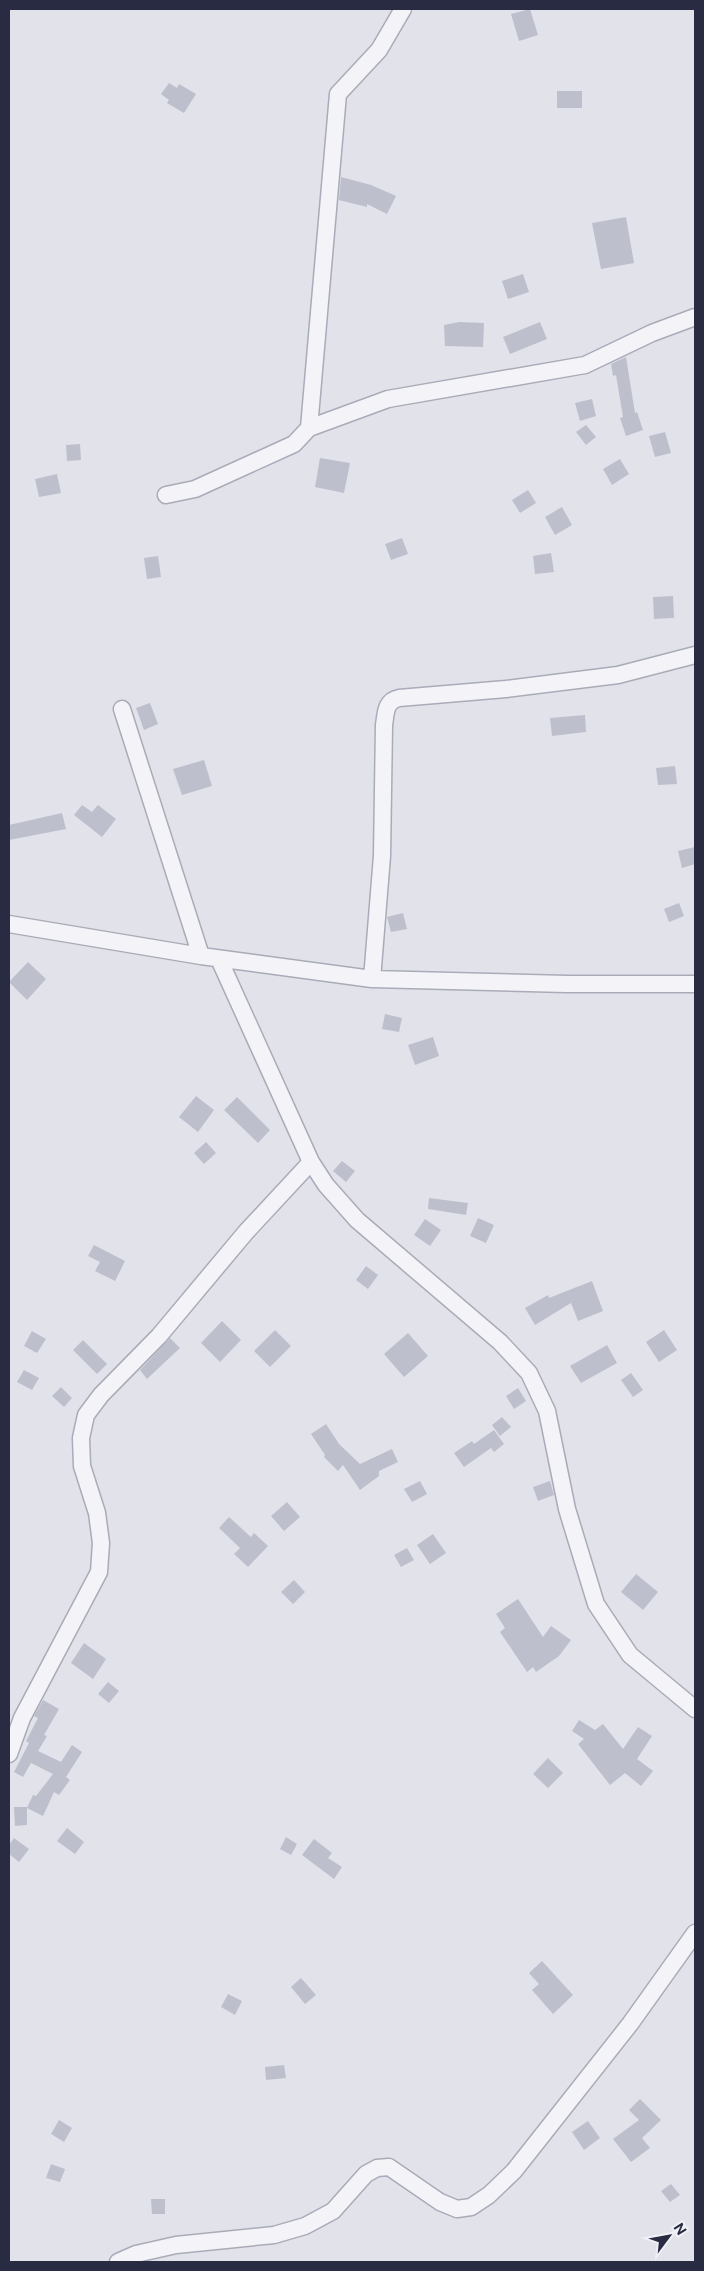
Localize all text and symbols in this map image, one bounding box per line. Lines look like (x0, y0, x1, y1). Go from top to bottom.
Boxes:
north arrow (644, 2211, 694, 2261)
text: N (670, 2220, 690, 2238)

